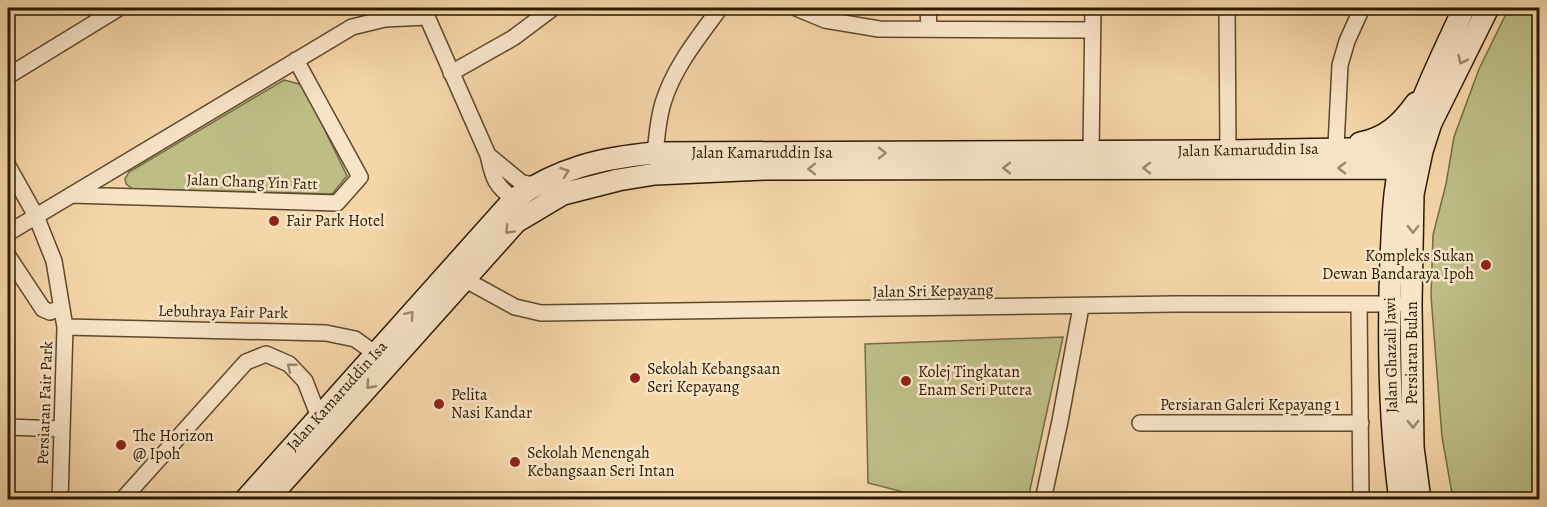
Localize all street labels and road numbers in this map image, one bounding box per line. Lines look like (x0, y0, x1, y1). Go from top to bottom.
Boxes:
street label: Jalan Kamaruddin Isa (1177, 138, 1319, 162)
street label: Jalan Kamaruddin Isa (691, 142, 833, 164)
street label: Jalan Chang Yin Fatt (186, 169, 318, 195)
street label: Jalan Sri Kepayang (872, 279, 994, 303)
street label: Jalan Ghazali Jawi (1379, 297, 1403, 413)
street label: Lebuhraya Fair Park (158, 300, 288, 324)
street label: Persiaran Bulan (1401, 301, 1423, 405)
street label: Jalan Kamaruddin Isa (282, 336, 393, 456)
street label: Persiaran Fair Park (32, 341, 58, 465)
street label: Persiaran Galeri Kepayang 1 (1160, 394, 1341, 416)

